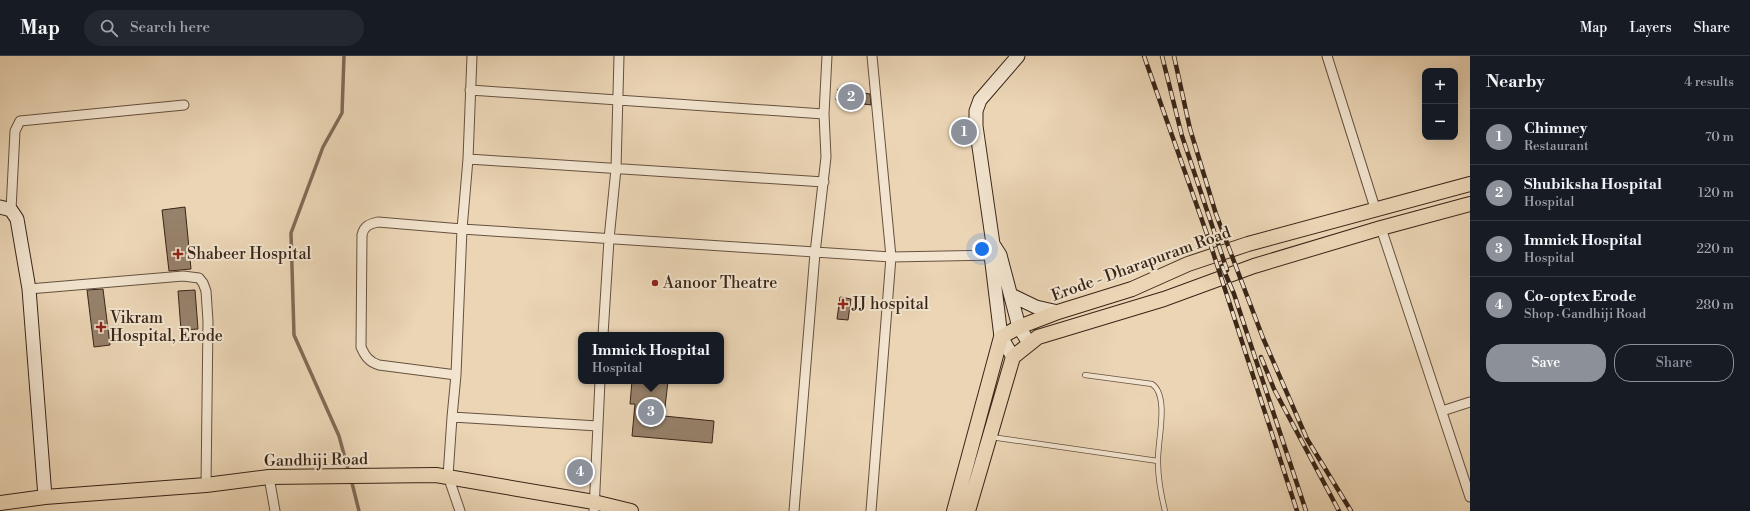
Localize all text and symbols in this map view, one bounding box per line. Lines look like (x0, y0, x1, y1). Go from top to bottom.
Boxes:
search box (84, 10, 364, 46)
text: Map (20, 16, 60, 40)
icon: search (98, 17, 120, 39)
text: Search here (130, 18, 210, 37)
text: Map (1580, 19, 1607, 37)
text: Layers (1629, 19, 1672, 37)
text: Share (1694, 19, 1730, 37)
map controls (1422, 68, 1458, 140)
button: + (1422, 68, 1458, 104)
text: Nearby (1486, 71, 1545, 93)
text: 4 results (1684, 74, 1734, 90)
pin: 2 (838, 82, 864, 112)
button: − (1422, 104, 1458, 140)
pin: 1 (951, 117, 977, 147)
text: Chimney (1524, 119, 1587, 138)
text: 1 (1496, 129, 1502, 145)
text: 70 m (1705, 129, 1734, 145)
text: Restaurant (1524, 138, 1589, 154)
text: Shubiksha Hospital (1524, 175, 1662, 194)
text: 2 (1495, 185, 1503, 201)
text: 120 m (1698, 185, 1734, 201)
text: Hospital (1524, 194, 1574, 210)
street label: Erode - Dharapuram Road (1048, 222, 1234, 306)
text: Immick Hospital (1524, 231, 1642, 250)
your location (972, 239, 992, 259)
text: 3 (1495, 241, 1503, 257)
text: 220 m (1696, 241, 1734, 257)
place label: Shabeer Hospital (187, 244, 311, 264)
marker: Shabeer Hospital (172, 248, 184, 260)
text: Hospital (1524, 250, 1574, 266)
place label: Aanoor Theatre (662, 273, 777, 293)
marker: Aanoor Theatre (650, 278, 660, 288)
text: Co-optex Erode (1524, 287, 1636, 306)
place label: JJ hospital (851, 294, 929, 314)
text: 4 (1495, 297, 1503, 313)
text: 280 m (1696, 297, 1734, 313)
marker: JJ hospital (837, 298, 849, 310)
text: Shop · Gandhiji Road (1524, 306, 1646, 322)
place label: Vikram Hospital, Erode (109, 308, 223, 346)
marker: Vikram Hospital, Erode (95, 321, 107, 333)
popup (578, 332, 724, 384)
text: Immick Hospital (592, 341, 710, 360)
button: Save (1486, 344, 1606, 382)
button: Share (1614, 344, 1734, 382)
text: Hospital (592, 360, 642, 376)
pin: 3 (638, 397, 664, 427)
street label: Gandhiji Road (264, 449, 368, 471)
pin: 4 (567, 457, 593, 487)

